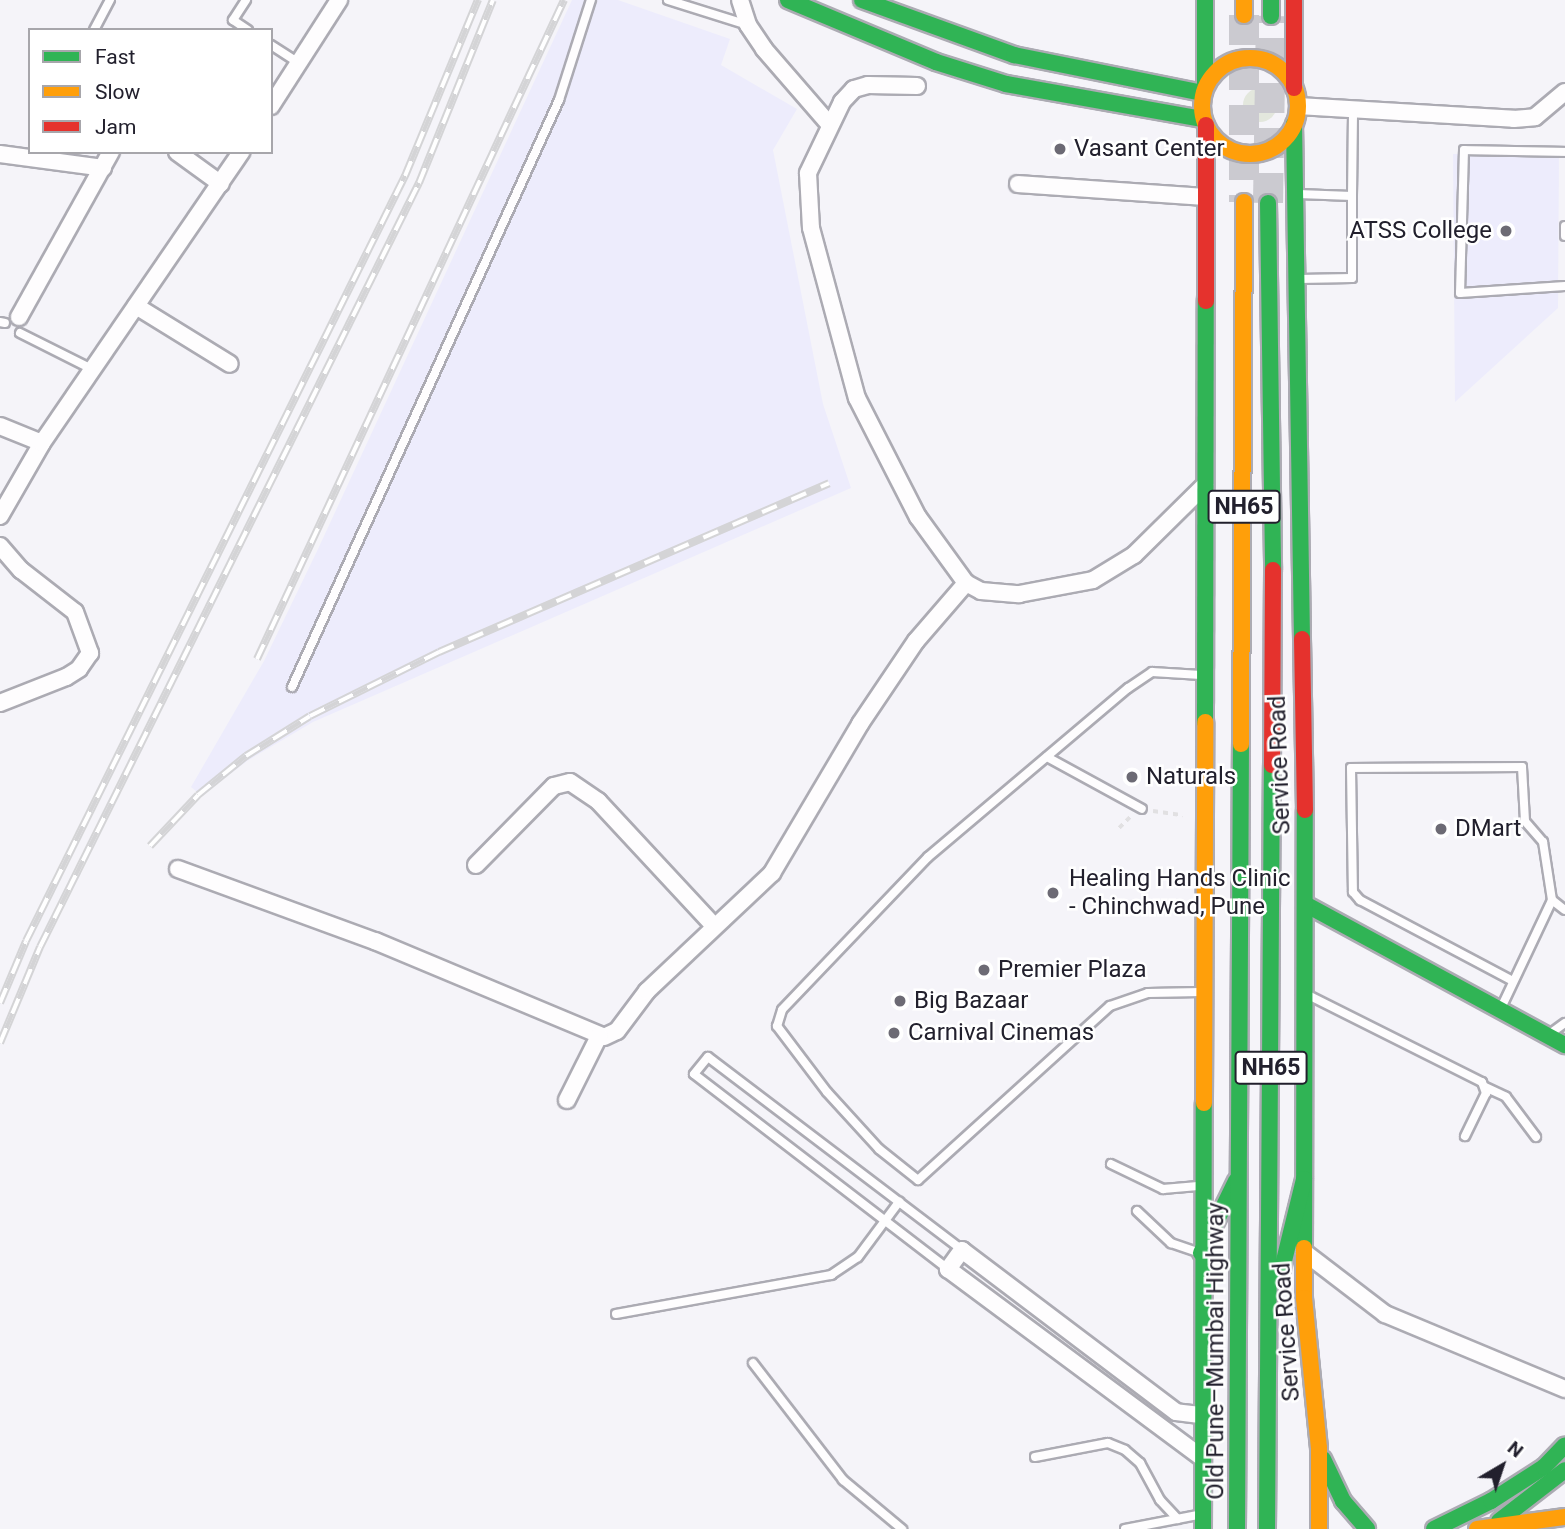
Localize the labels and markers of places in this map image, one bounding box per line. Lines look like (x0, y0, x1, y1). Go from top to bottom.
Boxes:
place label: Vasant Center (1074, 135, 1225, 163)
marker: Vasant Center (1052, 141, 1068, 157)
place label: ATSS College (1349, 217, 1492, 245)
marker: ATSS College (1498, 223, 1514, 239)
place label: Naturals (1146, 763, 1236, 791)
marker: Naturals (1124, 769, 1140, 785)
place label: DMart (1455, 815, 1521, 843)
marker: DMart (1433, 821, 1449, 837)
place label: Healing Hands Clinic - Chinchwad, Pune (1069, 865, 1291, 921)
marker: Healing Hands Clinic - Chinchwad, Pune (1043, 883, 1063, 903)
place label: Premier Plaza (998, 956, 1146, 984)
marker: Premier Plaza (976, 962, 992, 978)
place label: Big Bazaar (914, 987, 1028, 1015)
marker: Big Bazaar (892, 993, 908, 1009)
place label: Carnival Cinemas (908, 1019, 1094, 1047)
marker: Carnival Cinemas (886, 1025, 902, 1041)

